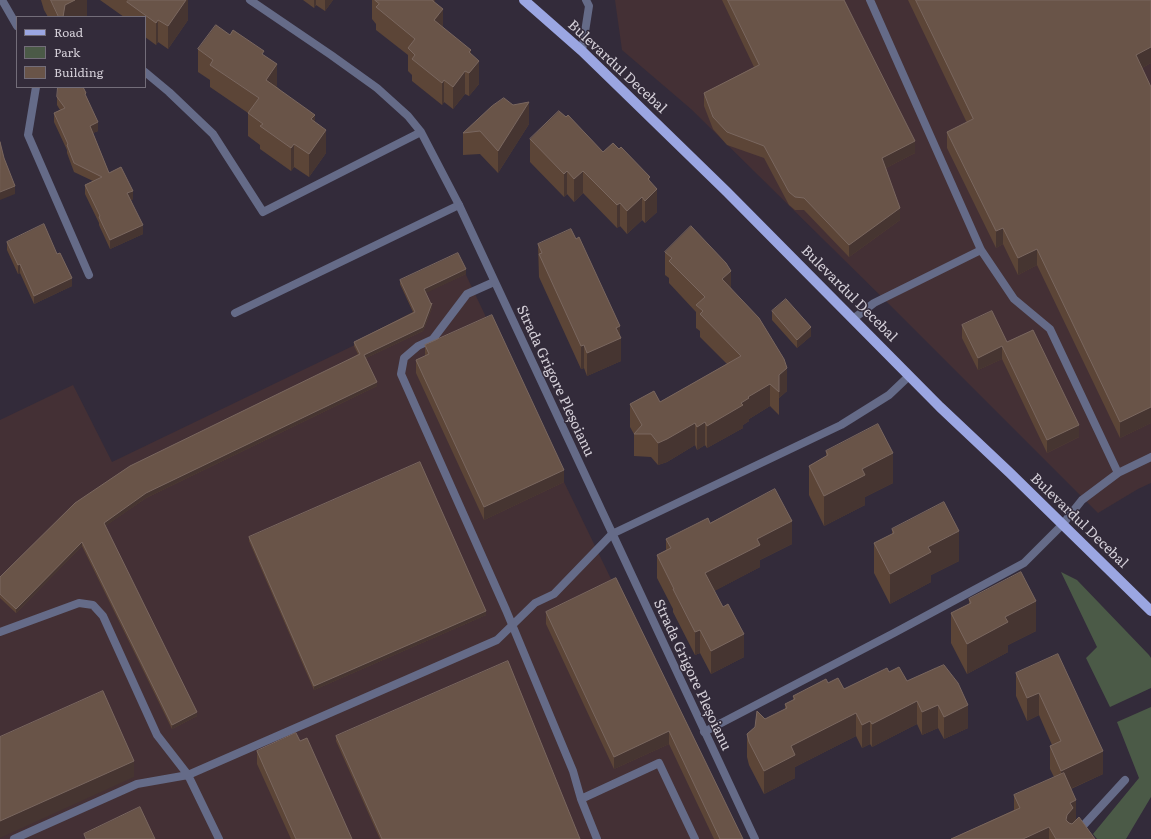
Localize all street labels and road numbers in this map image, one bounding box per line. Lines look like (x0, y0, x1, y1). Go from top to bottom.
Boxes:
street label: Bulevardul Decebal (564, 17, 670, 117)
street label: Bulevardul Decebal (797, 242, 901, 346)
street label: Strada Grigore Pleșoianu (513, 303, 597, 459)
street label: Bulevardul Decebal (1027, 470, 1131, 572)
street label: Strada Grigore Pleșoianu (650, 597, 734, 753)

